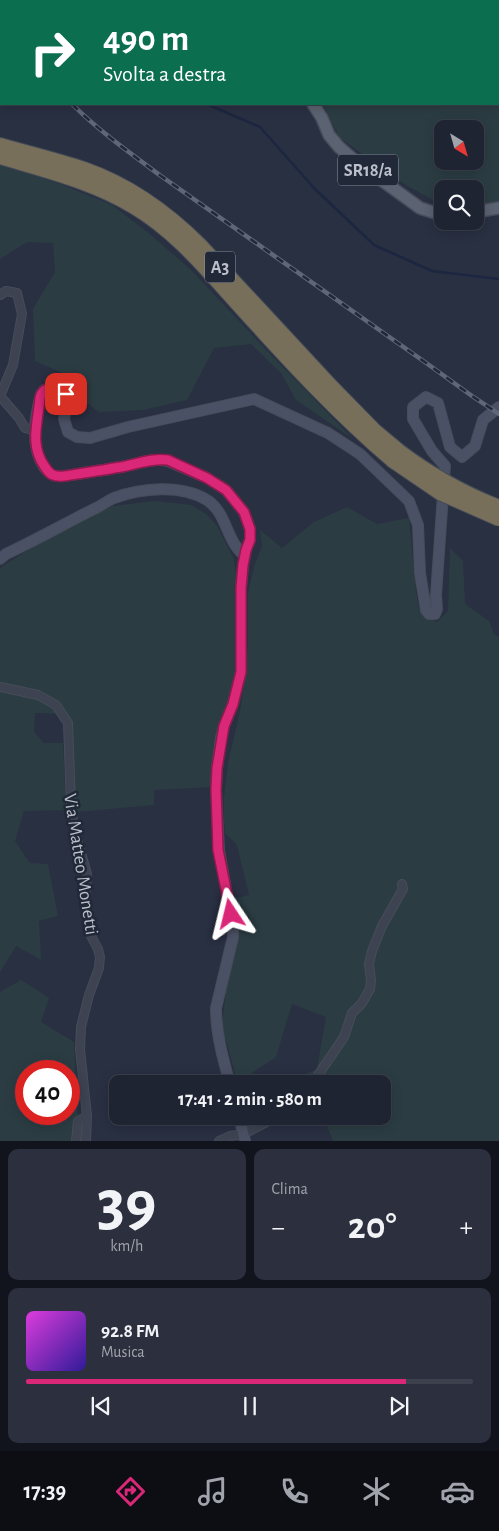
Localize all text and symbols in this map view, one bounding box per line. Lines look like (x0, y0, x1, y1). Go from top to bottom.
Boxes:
icon: right (20, 20, 85, 85)
text: 490 m (103, 22, 189, 57)
text: Svolta a destra (103, 63, 227, 85)
north arrow (434, 120, 484, 170)
map controls (434, 120, 484, 230)
road number: SR18/a (338, 154, 398, 186)
button: search (434, 180, 484, 230)
road number: A3 (205, 252, 235, 282)
pin (45, 373, 87, 415)
icon: arrive (52, 380, 80, 408)
street label: Via Matteo Monetti (60, 792, 101, 936)
position arrow (204, 887, 256, 939)
speed limit sign: 40 (15, 1060, 80, 1125)
text: 17:41 · 2 min · 580 m (178, 1090, 322, 1109)
text: 39 (97, 1172, 156, 1237)
text: Clima (272, 1181, 308, 1197)
text: 20° (348, 1208, 397, 1246)
text: − (272, 1214, 285, 1242)
text: + (460, 1214, 473, 1242)
text: km/h (110, 1238, 143, 1254)
text: 92.8 FM (101, 1322, 159, 1341)
text: Musica (101, 1344, 145, 1360)
icon: previous (87, 1392, 115, 1420)
icon: pause (236, 1392, 264, 1420)
icon: next (385, 1392, 413, 1420)
icon: directions (113, 1474, 148, 1509)
icon: music (195, 1474, 230, 1509)
icon: phone (277, 1474, 312, 1509)
icon: climate (359, 1474, 394, 1509)
icon: car (440, 1474, 475, 1509)
text: 17:39 (23, 1480, 66, 1502)

